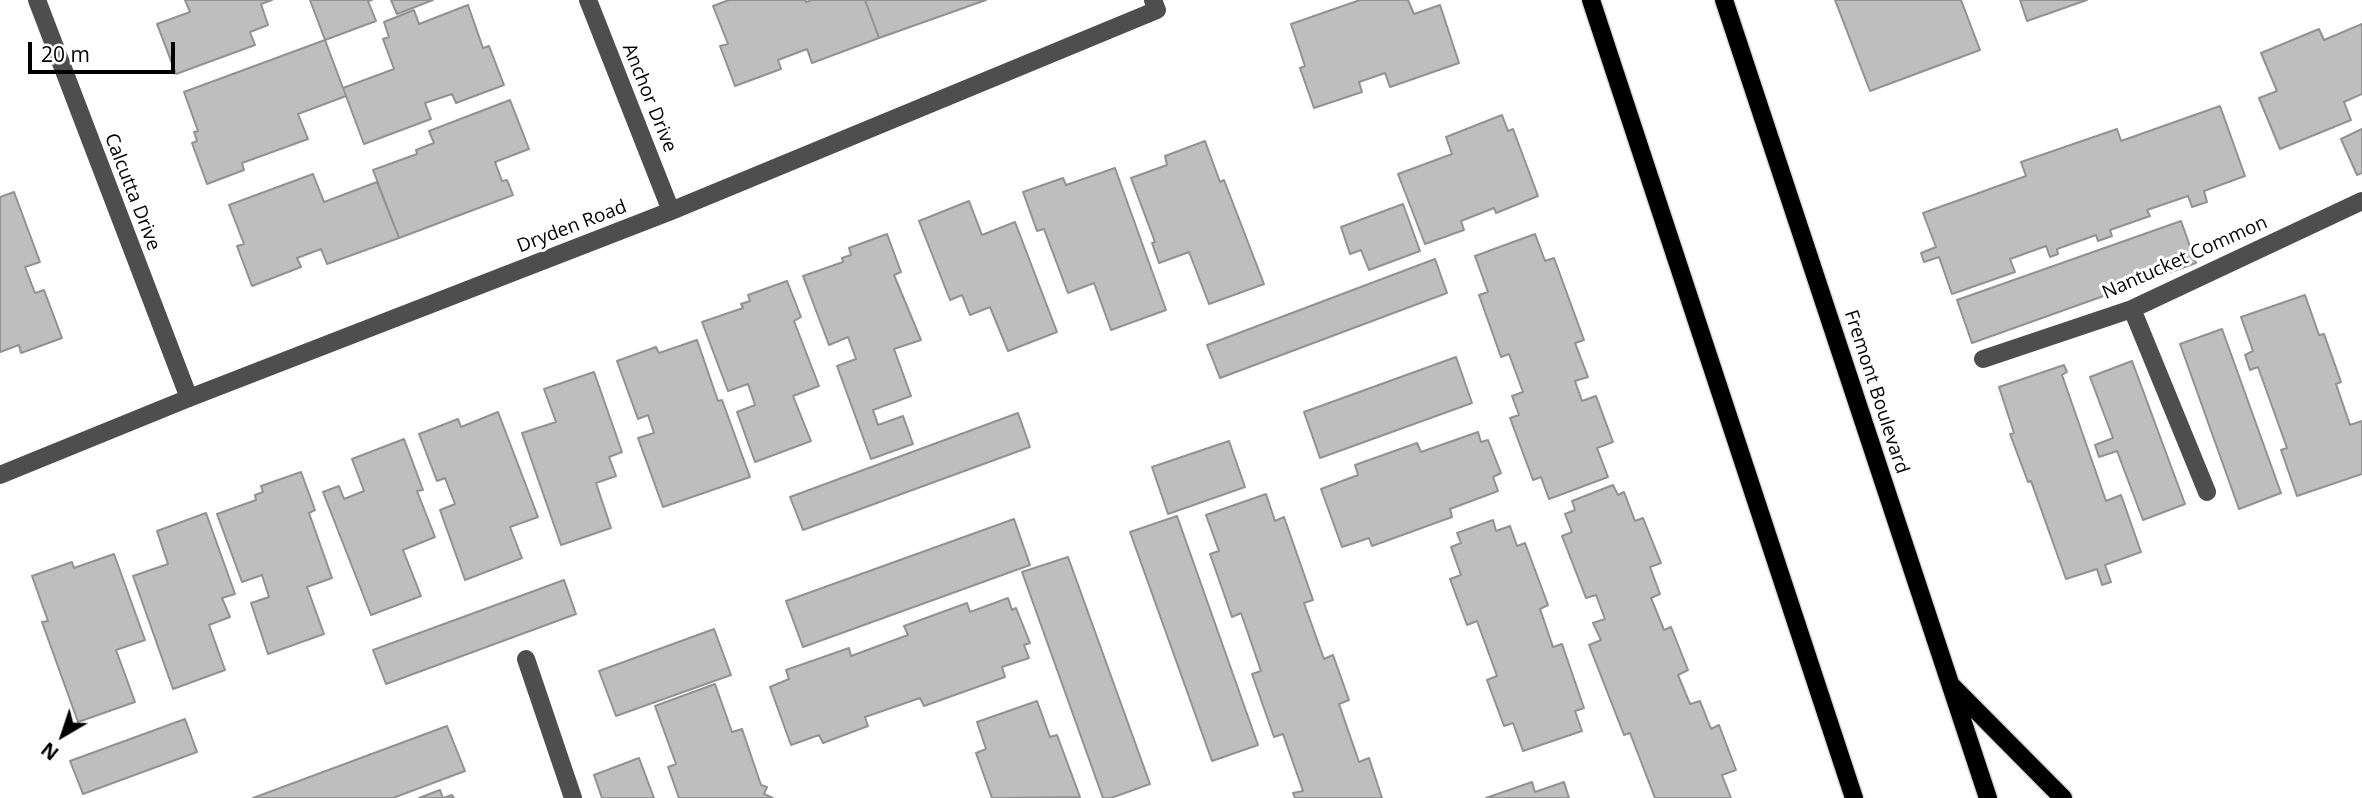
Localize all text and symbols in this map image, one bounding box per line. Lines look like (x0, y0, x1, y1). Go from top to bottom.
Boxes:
scale bar (32, 28, 178, 72)
text: 20 m (41, 40, 90, 68)
street label: Anchor Drive (617, 40, 681, 156)
street label: Calcutta Drive (99, 130, 165, 254)
street label: Dryden Road (514, 196, 630, 258)
street label: Nantucket Common (2099, 211, 2271, 305)
street label: Fremont Boulevard (1839, 307, 1913, 477)
north arrow (28, 700, 98, 770)
text: N (36, 736, 64, 766)

